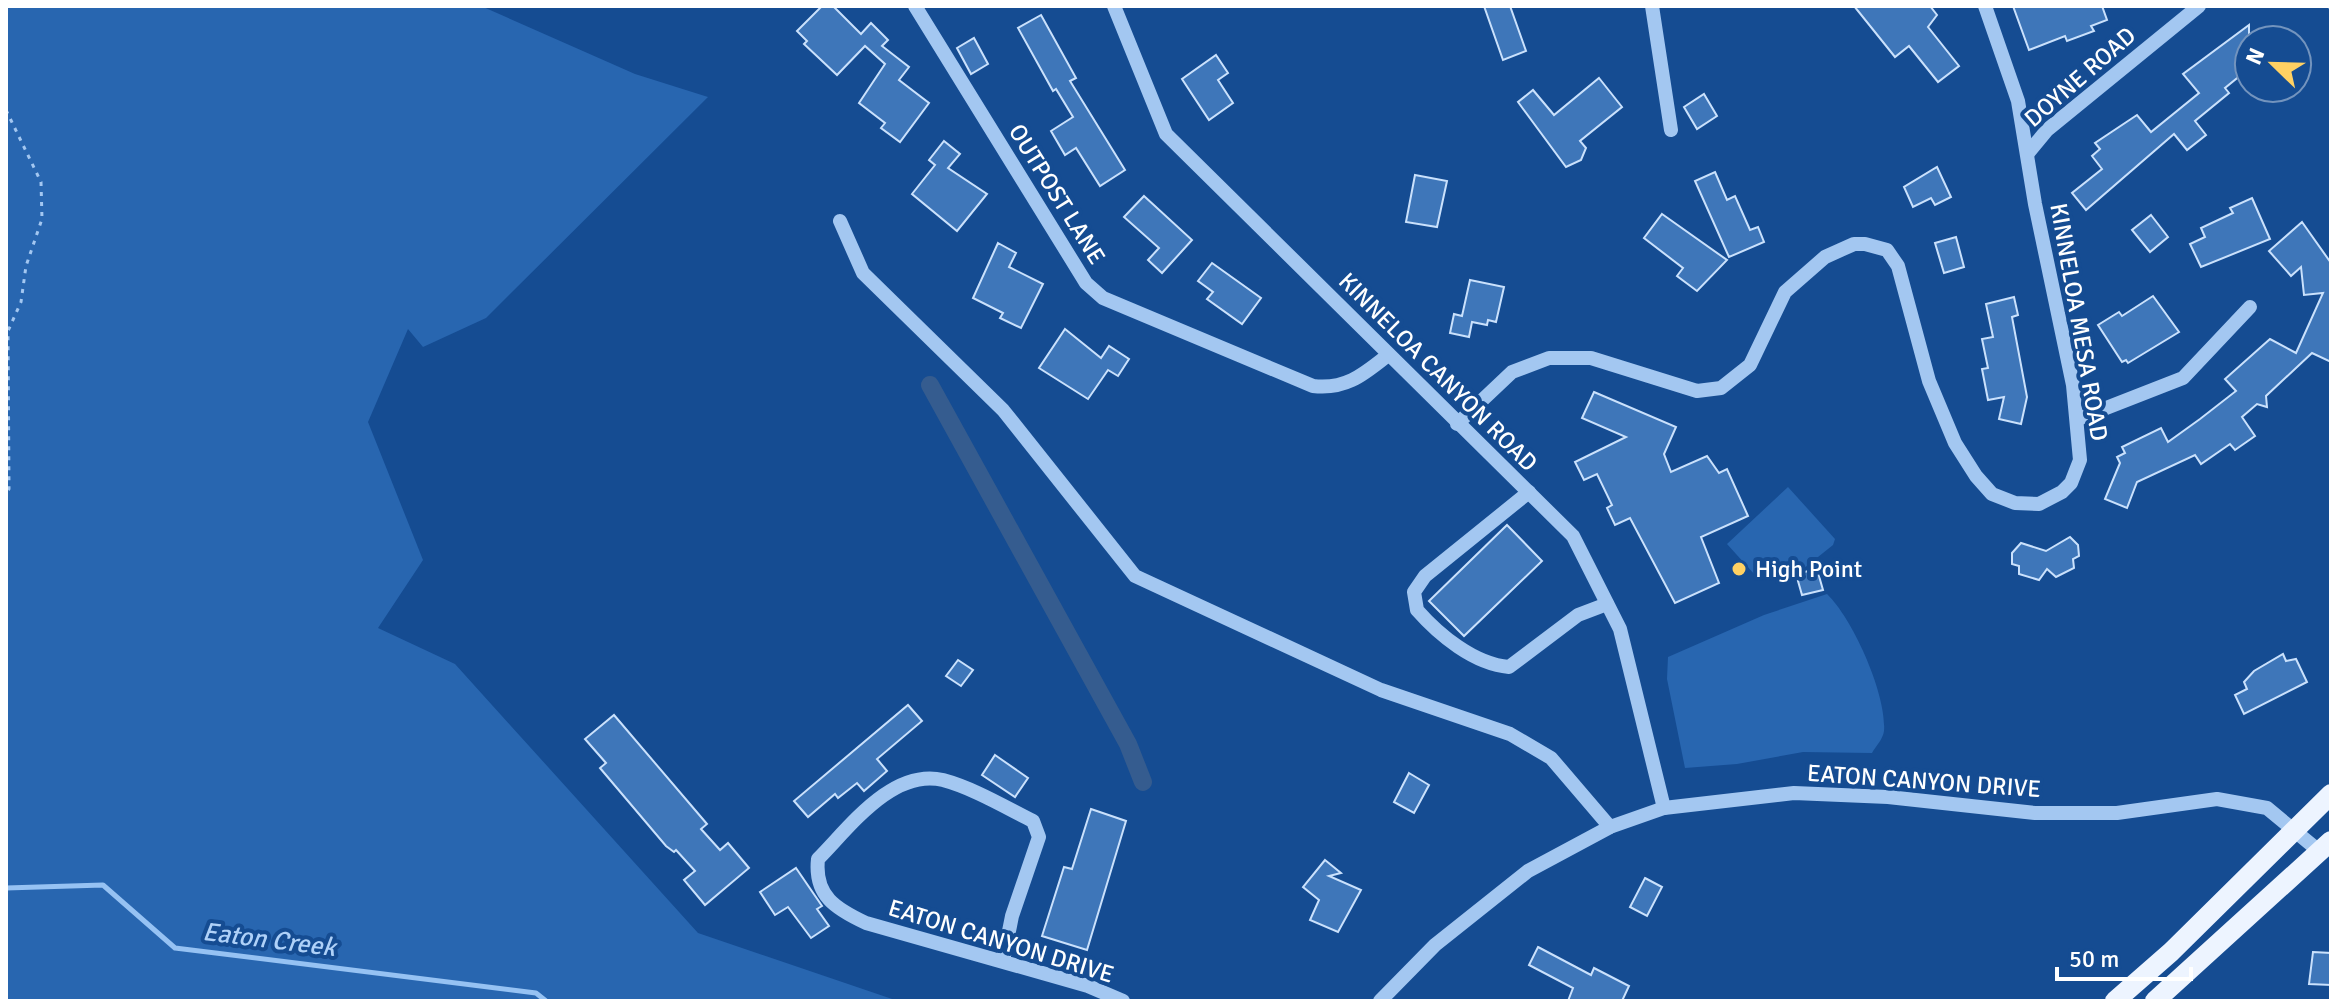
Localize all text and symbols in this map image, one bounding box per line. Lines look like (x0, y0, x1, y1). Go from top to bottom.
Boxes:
street label: DOYNE ROAD (2018, 20, 2142, 134)
north arrow (2233, 24, 2313, 104)
text: N (2240, 44, 2270, 69)
street label: OUTPOST LANE (1002, 118, 1112, 270)
street label: KINNELOA MESA ROAD (2043, 201, 2115, 443)
street label: KINNELOA CANYON ROAD (1332, 266, 1544, 478)
place label: High Point (1755, 554, 1862, 584)
marker: High Point (1730, 560, 1748, 578)
street label: EATON CANYON DRIVE (1806, 758, 2042, 804)
street label: EATON CANYON DRIVE (885, 892, 1117, 990)
water label: Eaton Creek (201, 916, 339, 964)
scale bar (2057, 931, 2191, 981)
text: 50 m (2069, 944, 2119, 974)

